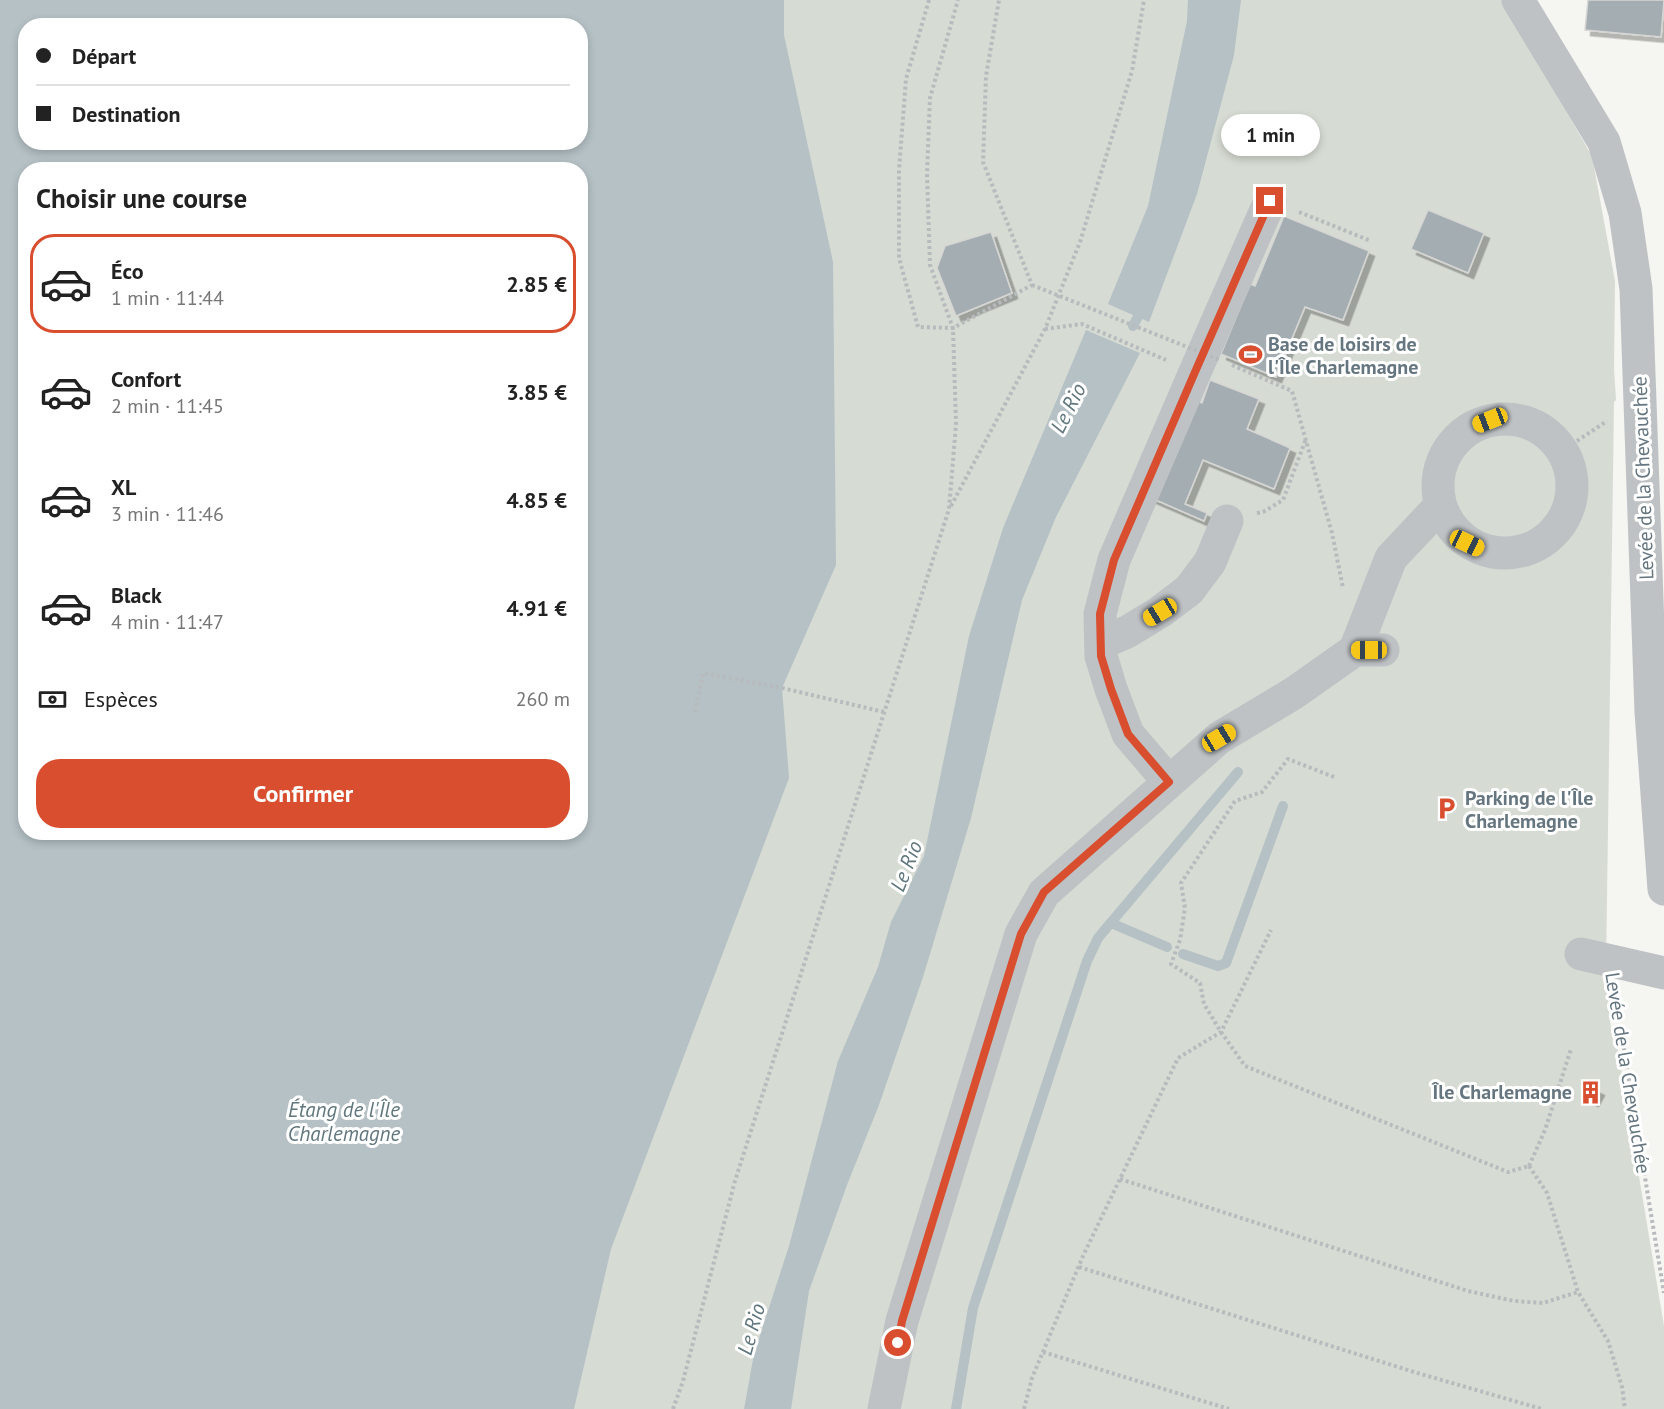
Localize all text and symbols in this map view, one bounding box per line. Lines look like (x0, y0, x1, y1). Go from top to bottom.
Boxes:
text: Départ (72, 42, 136, 70)
text: Destination (72, 100, 181, 128)
callout: 1 min (1220, 114, 1320, 156)
text: 1 min (1246, 122, 1295, 148)
text: Choisir une course (36, 181, 247, 215)
route end (1256, 187, 1283, 214)
icon: car (39, 257, 93, 311)
text: Éco (111, 257, 143, 285)
text: 2.85 € (506, 270, 567, 298)
text: 1 min · 11:44 (111, 285, 224, 311)
place label: Base de loisirs de l'Île Charlemagne (1268, 331, 1418, 380)
sports icon: Base de loisirs de l'Île Charlemagne (1237, 342, 1263, 368)
icon: car (39, 365, 93, 419)
text: Confort (111, 365, 181, 393)
street label: Levée de la Chevauchée (1626, 376, 1660, 580)
text: 3.85 € (506, 378, 567, 406)
water label: Le Rio (1044, 379, 1092, 437)
text: 2 min · 11:45 (111, 393, 224, 419)
car (1470, 405, 1510, 435)
icon: car (39, 473, 93, 527)
text: XL (111, 473, 136, 501)
text: 4.85 € (506, 486, 567, 514)
text: 3 min · 11:46 (111, 501, 224, 527)
car (1447, 527, 1487, 559)
icon: car (39, 581, 93, 635)
text: Black (111, 581, 162, 609)
text: 4.91 € (506, 594, 567, 622)
car (1140, 595, 1180, 629)
text: 4 min · 11:47 (111, 609, 224, 635)
car (1351, 641, 1387, 659)
icon: cash (36, 683, 69, 716)
text: Espèces (84, 685, 158, 713)
text: 260 m (516, 686, 570, 712)
car (1199, 721, 1239, 755)
button: Confirmer (36, 759, 570, 828)
place label: Parking de l'Île Charlemagne (1465, 785, 1593, 834)
parking icon: Parking de l'Île Charlemagne (1434, 796, 1460, 822)
water label: Le Rio (884, 837, 928, 895)
street label: Levée de la Chevauchée (1599, 970, 1657, 1176)
place label: Île Charlemagne (1432, 1079, 1572, 1105)
building icon: Île Charlemagne (1577, 1079, 1603, 1105)
water label: Étang de l'Île Charlemagne (288, 1096, 401, 1147)
water label: Le Rio (731, 1300, 771, 1358)
route start (884, 1329, 911, 1356)

